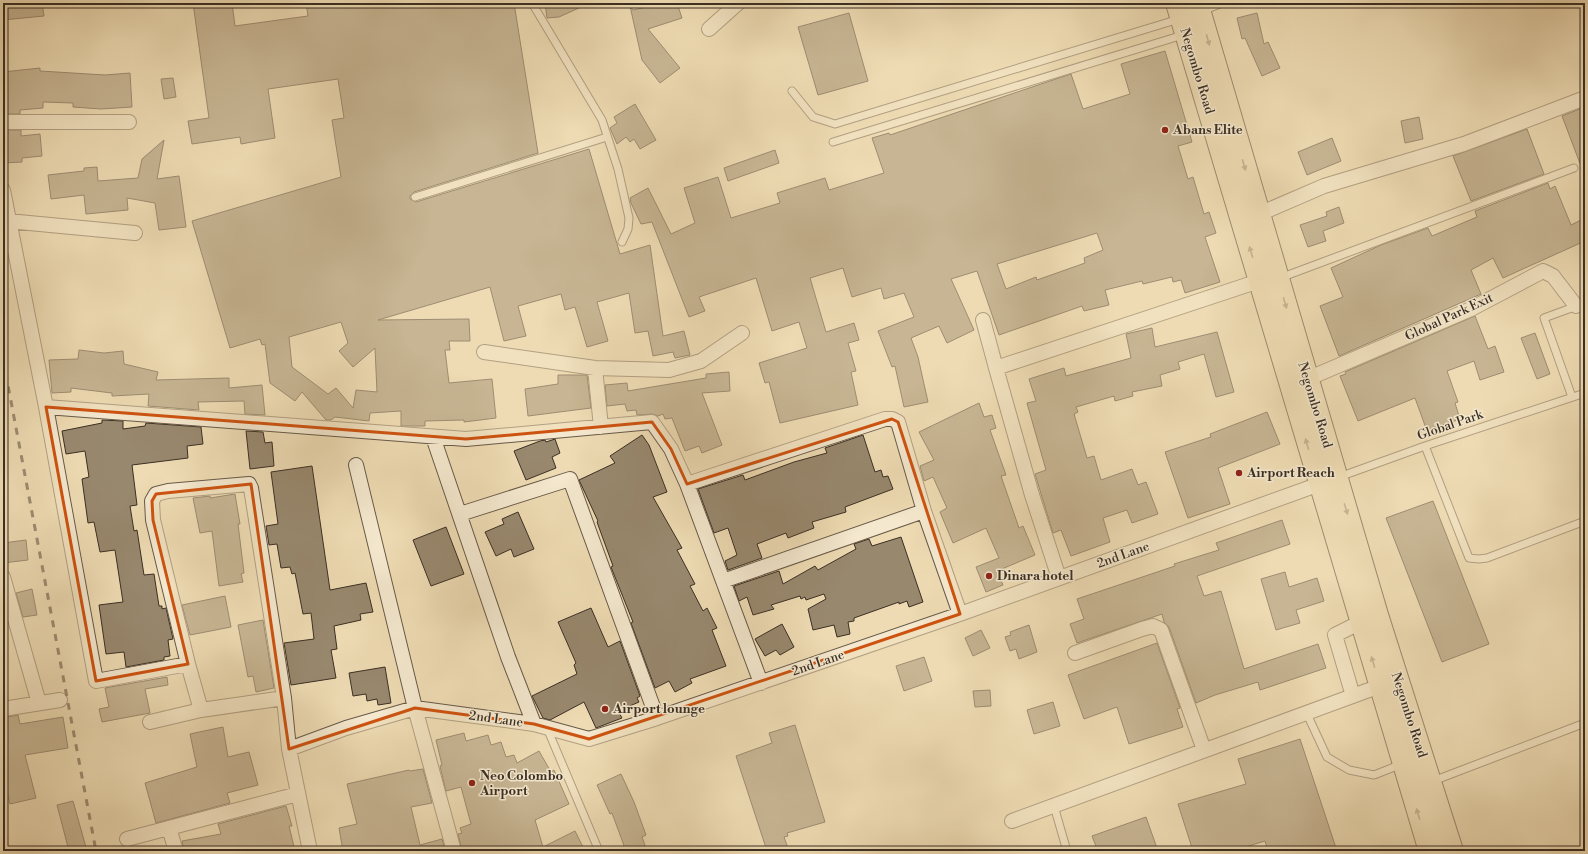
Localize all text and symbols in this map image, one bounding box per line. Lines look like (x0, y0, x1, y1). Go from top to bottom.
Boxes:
street label: Negombo Road (1176, 26, 1218, 117)
one-way arrow (1205, 35, 1211, 47)
place label: Abans Elite (1172, 122, 1243, 138)
marker: Abans Elite (1160, 125, 1170, 135)
one-way arrow (1241, 159, 1247, 171)
one-way arrow (1248, 246, 1254, 258)
street label: Global Park Exit (1402, 289, 1496, 344)
one-way arrow (1282, 298, 1288, 310)
street label: Negombo Road (1294, 360, 1336, 451)
street label: Global Park (1415, 406, 1486, 444)
one-way arrow (1304, 438, 1310, 450)
place label: Airport Reach (1246, 465, 1335, 481)
marker: Airport Reach (1234, 468, 1244, 478)
one-way arrow (1343, 503, 1349, 515)
street label: 2nd Lane (1095, 538, 1152, 572)
place label: Dinara hotel (997, 568, 1074, 584)
marker: Dinara hotel (984, 571, 994, 581)
street label: 2nd Lane (790, 646, 847, 679)
one-way arrow (1370, 656, 1376, 668)
street label: Negombo Road (1388, 670, 1431, 760)
place label: Airport lounge (612, 701, 705, 717)
marker: Airport lounge (600, 704, 610, 714)
street label: 2nd Lane (468, 707, 525, 731)
place label: Neo Colombo Airport (479, 768, 564, 799)
marker: Neo Colombo Airport (467, 778, 477, 788)
one-way arrow (1415, 807, 1421, 819)

